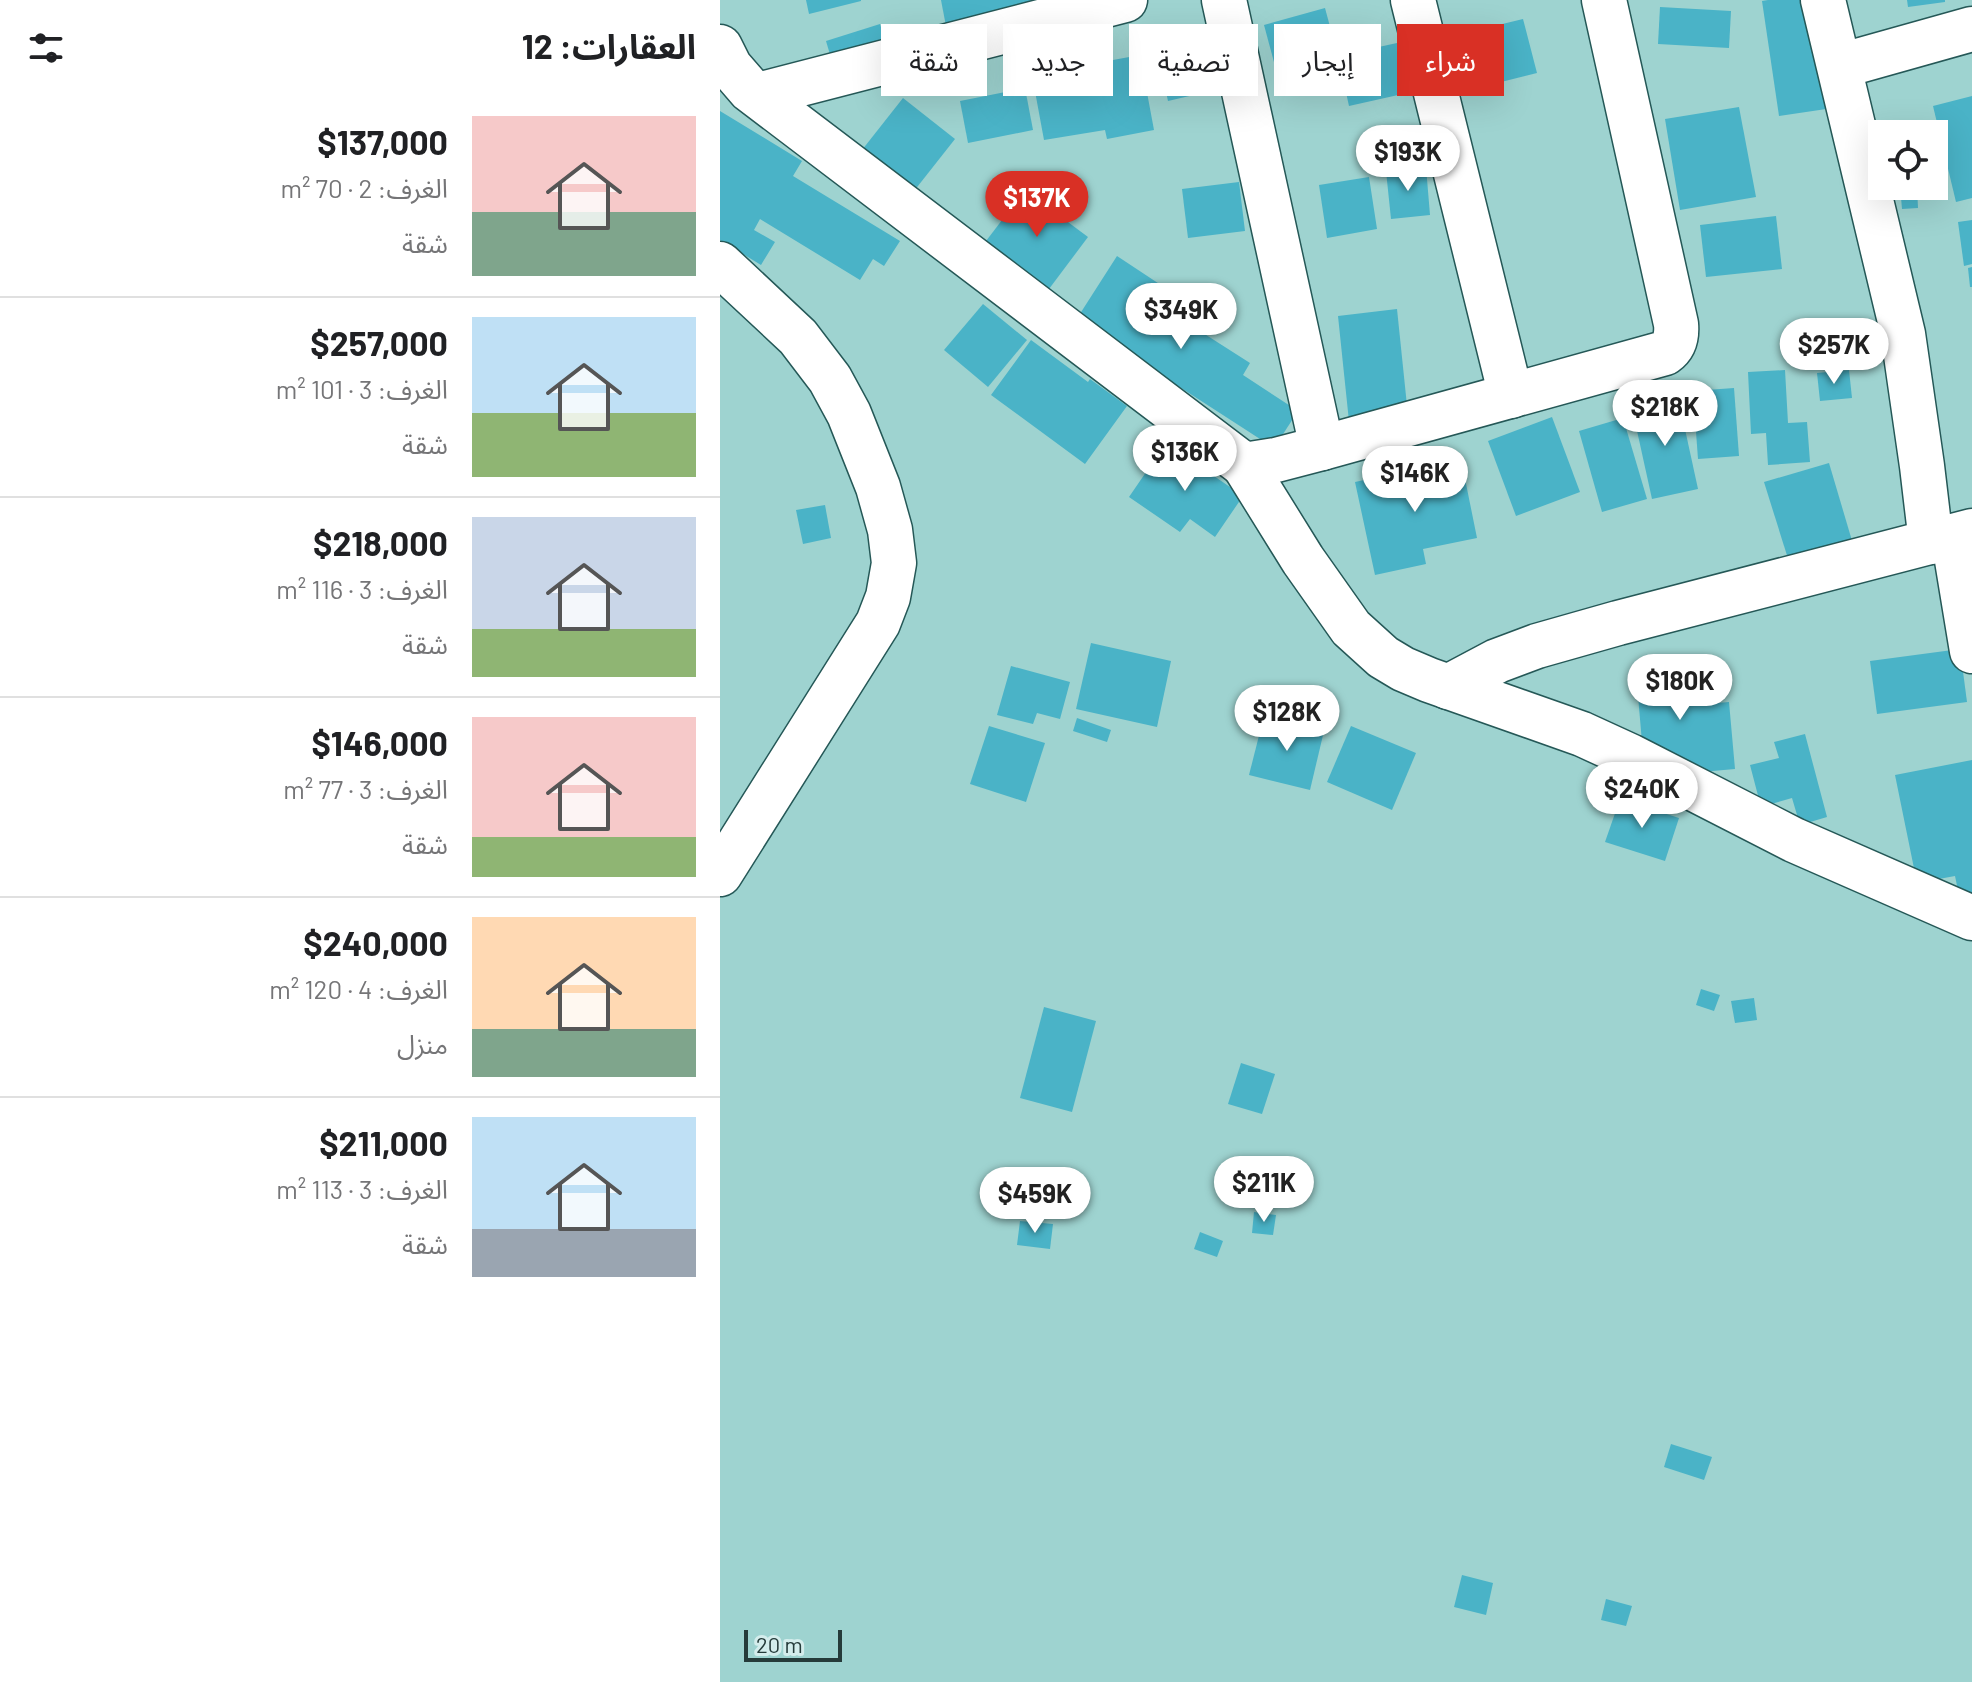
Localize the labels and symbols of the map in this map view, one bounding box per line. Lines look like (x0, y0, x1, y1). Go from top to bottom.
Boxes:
pin: $193K (1352, 125, 1464, 193)
pin: $137K (981, 171, 1093, 239)
pin: $349K (1125, 283, 1237, 351)
pin: $257K (1778, 318, 1890, 386)
pin: $218K (1609, 380, 1721, 448)
pin: $136K (1129, 425, 1241, 493)
pin: $146K (1359, 446, 1471, 514)
pin: $180K (1624, 654, 1736, 722)
pin: $128K (1231, 685, 1343, 753)
pin: $240K (1586, 762, 1698, 830)
pin: $211K (1208, 1156, 1320, 1224)
pin: $459K (979, 1167, 1091, 1235)
scale bar (744, 1626, 842, 1662)

